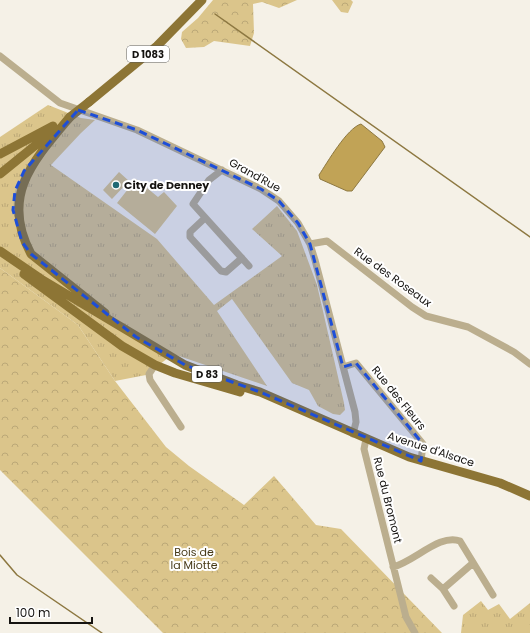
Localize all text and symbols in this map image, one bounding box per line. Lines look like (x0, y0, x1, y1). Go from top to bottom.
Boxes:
road number: D 1083 (127, 46, 169, 62)
street label: Grand'Rue (226, 154, 284, 196)
place label: City de Denney (124, 177, 209, 193)
marker: City de Denney (111, 180, 121, 190)
street label: Rue des Roseaux (351, 243, 436, 311)
street label: Rue des Fleurs (368, 363, 430, 434)
road number: D 83 (192, 366, 222, 382)
street label: Avenue d'Alsace (386, 427, 477, 471)
street label: Rue du Bromont (370, 455, 406, 545)
park label: Bois de la Miotte (170, 544, 218, 573)
scale bar (10, 599, 92, 625)
text: 100 m (16, 604, 50, 621)

